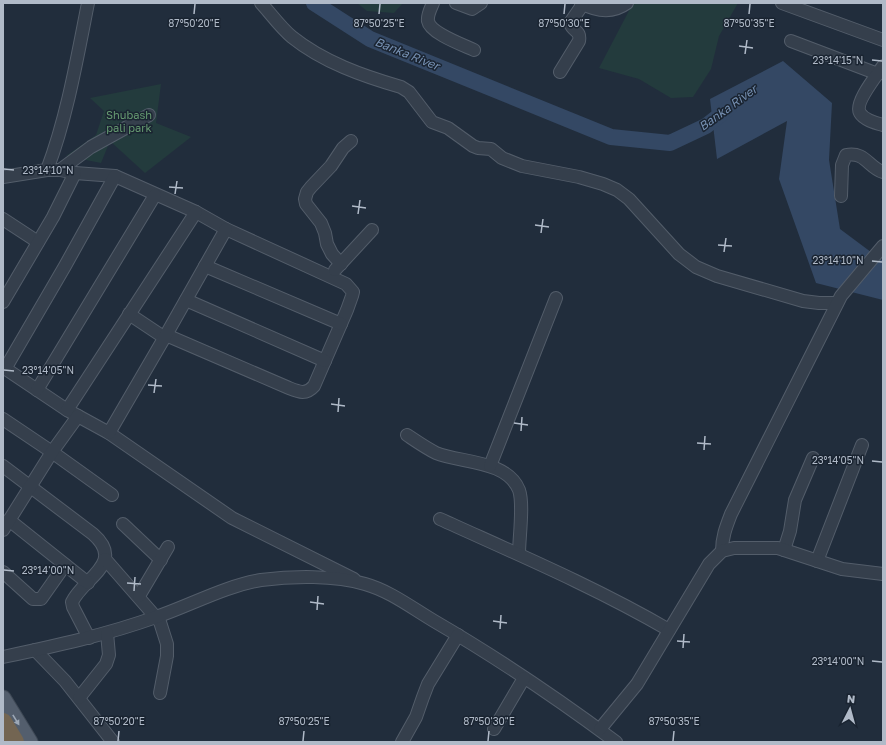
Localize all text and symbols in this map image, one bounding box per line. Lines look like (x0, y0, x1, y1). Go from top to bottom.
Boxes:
text: 87°50'20"E (168, 17, 220, 29)
text: 87°50'25"E (353, 17, 405, 29)
text: 87°50'30"E (538, 17, 590, 29)
text: 87°50'35"E (723, 17, 775, 29)
water label: Banka River (373, 34, 444, 74)
text: 23°14'15"N (813, 54, 863, 66)
water label: Banka River (696, 80, 762, 134)
park label: Shubash pali park (106, 108, 152, 134)
text: 23°14'10"N (22, 164, 74, 176)
text: 23°14'10"N (812, 254, 864, 266)
text: 23°14'05"N (22, 364, 74, 376)
text: 23°14'05"N (812, 454, 864, 466)
text: 23°14'00"N (22, 564, 74, 576)
text: 23°14'00"N (812, 655, 864, 667)
north arrow (830, 689, 870, 729)
text: N (846, 692, 856, 705)
one-way arrow (13, 714, 20, 726)
text: 87°50'20"E (93, 715, 145, 727)
text: 87°50'25"E (278, 715, 330, 727)
text: 87°50'30"E (463, 715, 515, 727)
text: 87°50'35"E (648, 715, 700, 727)

